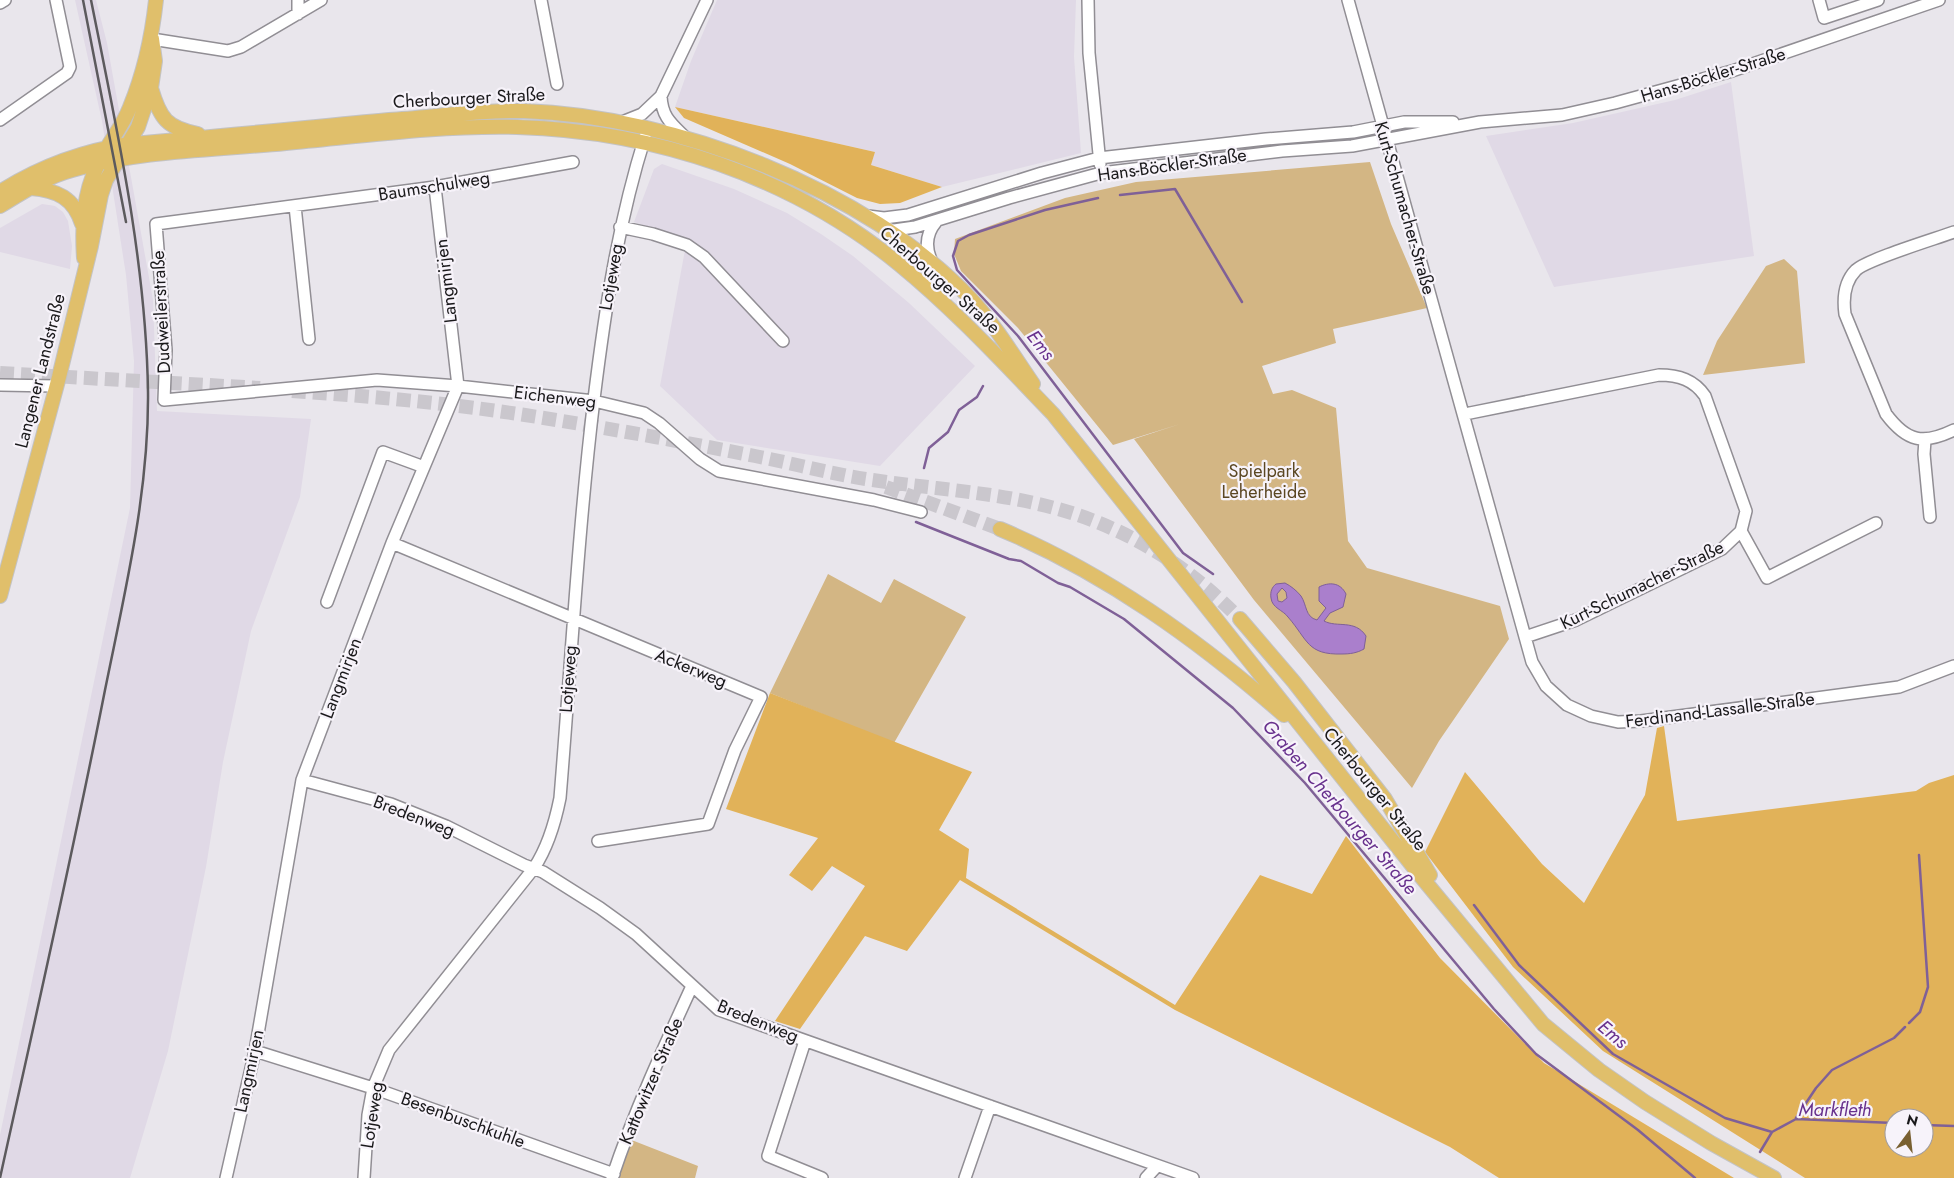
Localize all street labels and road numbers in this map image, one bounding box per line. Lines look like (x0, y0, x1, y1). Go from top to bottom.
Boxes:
street label: Hans-Böckler-Straße (1637, 41, 1789, 109)
street label: Cherbourger Straße (392, 81, 546, 115)
street label: Kurt-Schumacher-Straße (1368, 118, 1442, 298)
street label: Hans-Böckler-Straße (1096, 142, 1248, 188)
street label: Baumschulweg (376, 164, 492, 208)
street label: Cherbourger Straße (874, 220, 1006, 340)
street label: Langmirjen (428, 237, 464, 325)
street label: Lotjeweg (592, 242, 630, 312)
street label: Dudweilerstraße (145, 250, 177, 374)
street label: Langener Landstraße (8, 291, 72, 451)
street label: Eichenweg (512, 379, 598, 415)
street label: Kurt-Schumacher-Straße (1556, 534, 1728, 636)
street label: Langmirjen (314, 634, 368, 722)
street label: Ackerweg (651, 642, 731, 694)
street label: Lotjeweg (553, 645, 583, 713)
street label: Ferdinand-Lassalle-Straße (1624, 686, 1816, 734)
street label: Cherbourger Straße (1317, 722, 1433, 856)
street label: Bredenweg (369, 789, 459, 843)
street label: Bredenweg (713, 993, 803, 1049)
street label: Kattowitzer Straße (613, 1014, 689, 1148)
street label: Langmirjen (227, 1027, 271, 1115)
street label: Lotjeweg (354, 1080, 390, 1150)
street label: Besenbuschkuhle (397, 1085, 529, 1155)

